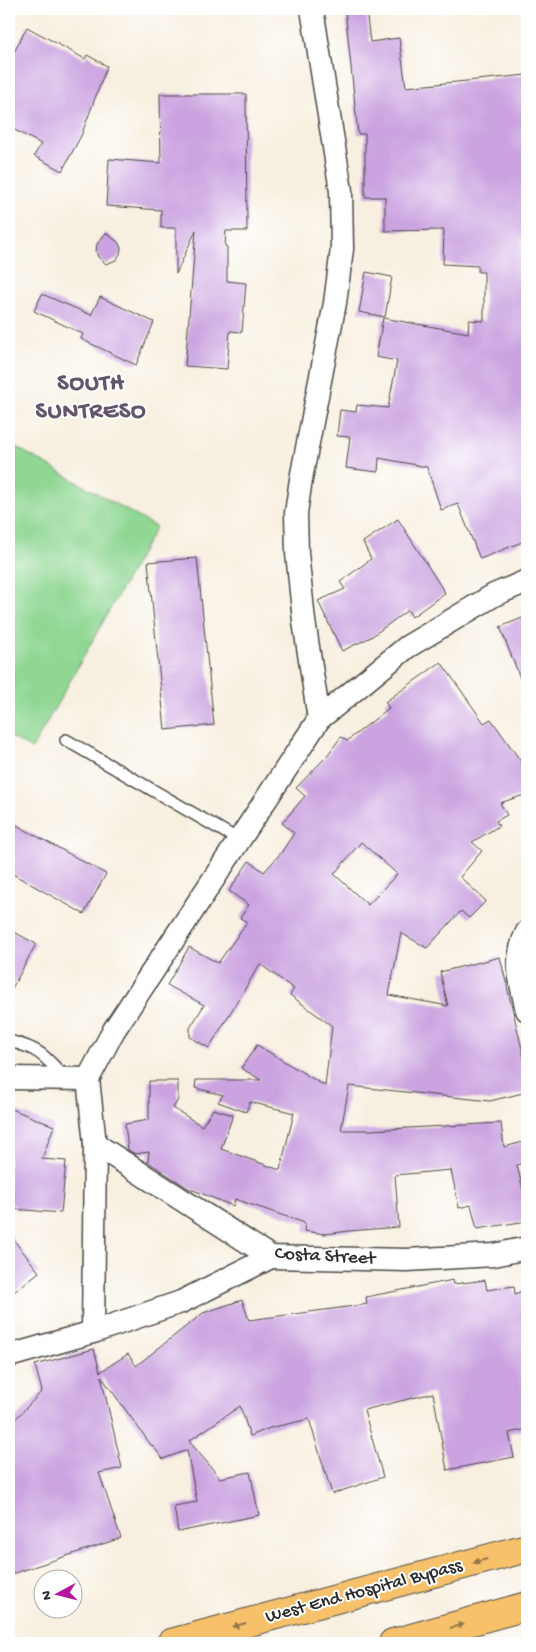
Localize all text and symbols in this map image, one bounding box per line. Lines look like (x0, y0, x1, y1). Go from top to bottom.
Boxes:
district label: SOUTH SUNTRESO (36, 370, 147, 427)
street label: Costa Street (274, 1243, 378, 1271)
street label: West End Hospital Bypass (263, 1554, 466, 1629)
one-way arrow (473, 1557, 488, 1565)
north arrow (32, 1570, 82, 1620)
text: N (39, 1590, 57, 1601)
one-way arrow (231, 1622, 246, 1630)
one-way arrow (449, 1622, 464, 1630)

